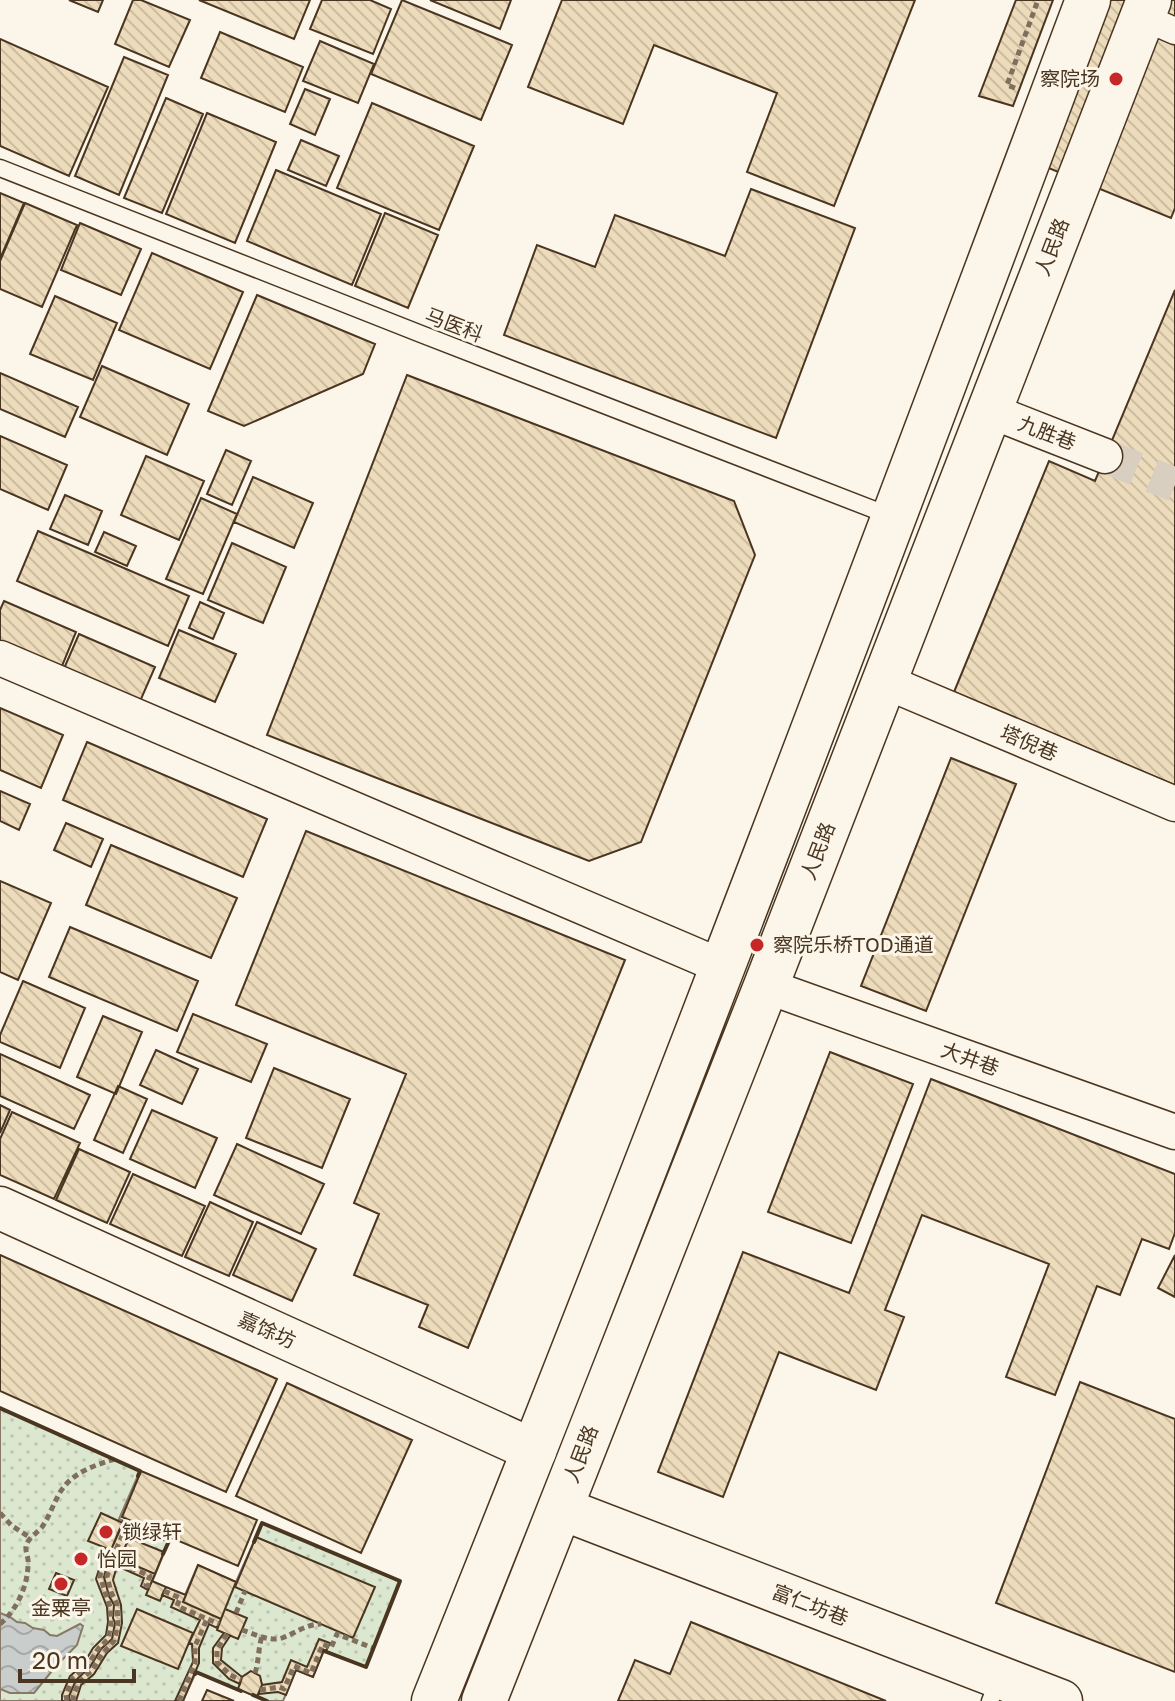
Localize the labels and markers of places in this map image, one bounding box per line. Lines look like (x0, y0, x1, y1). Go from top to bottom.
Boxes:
place label: 察院场 (1040, 66, 1100, 90)
marker: 察院场 (1107, 70, 1125, 88)
place label: 察院乐桥TOD通道 (773, 932, 934, 956)
marker: 察院乐桥TOD通道 (748, 936, 766, 954)
place label: 锁绿轩 (122, 1519, 182, 1543)
marker: 锁绿轩 (97, 1523, 115, 1541)
place label: 怡园 (97, 1546, 137, 1570)
marker: 怡园 (72, 1550, 90, 1568)
marker: 金粟亭 (52, 1575, 70, 1593)
place label: 金粟亭 (31, 1595, 91, 1619)

